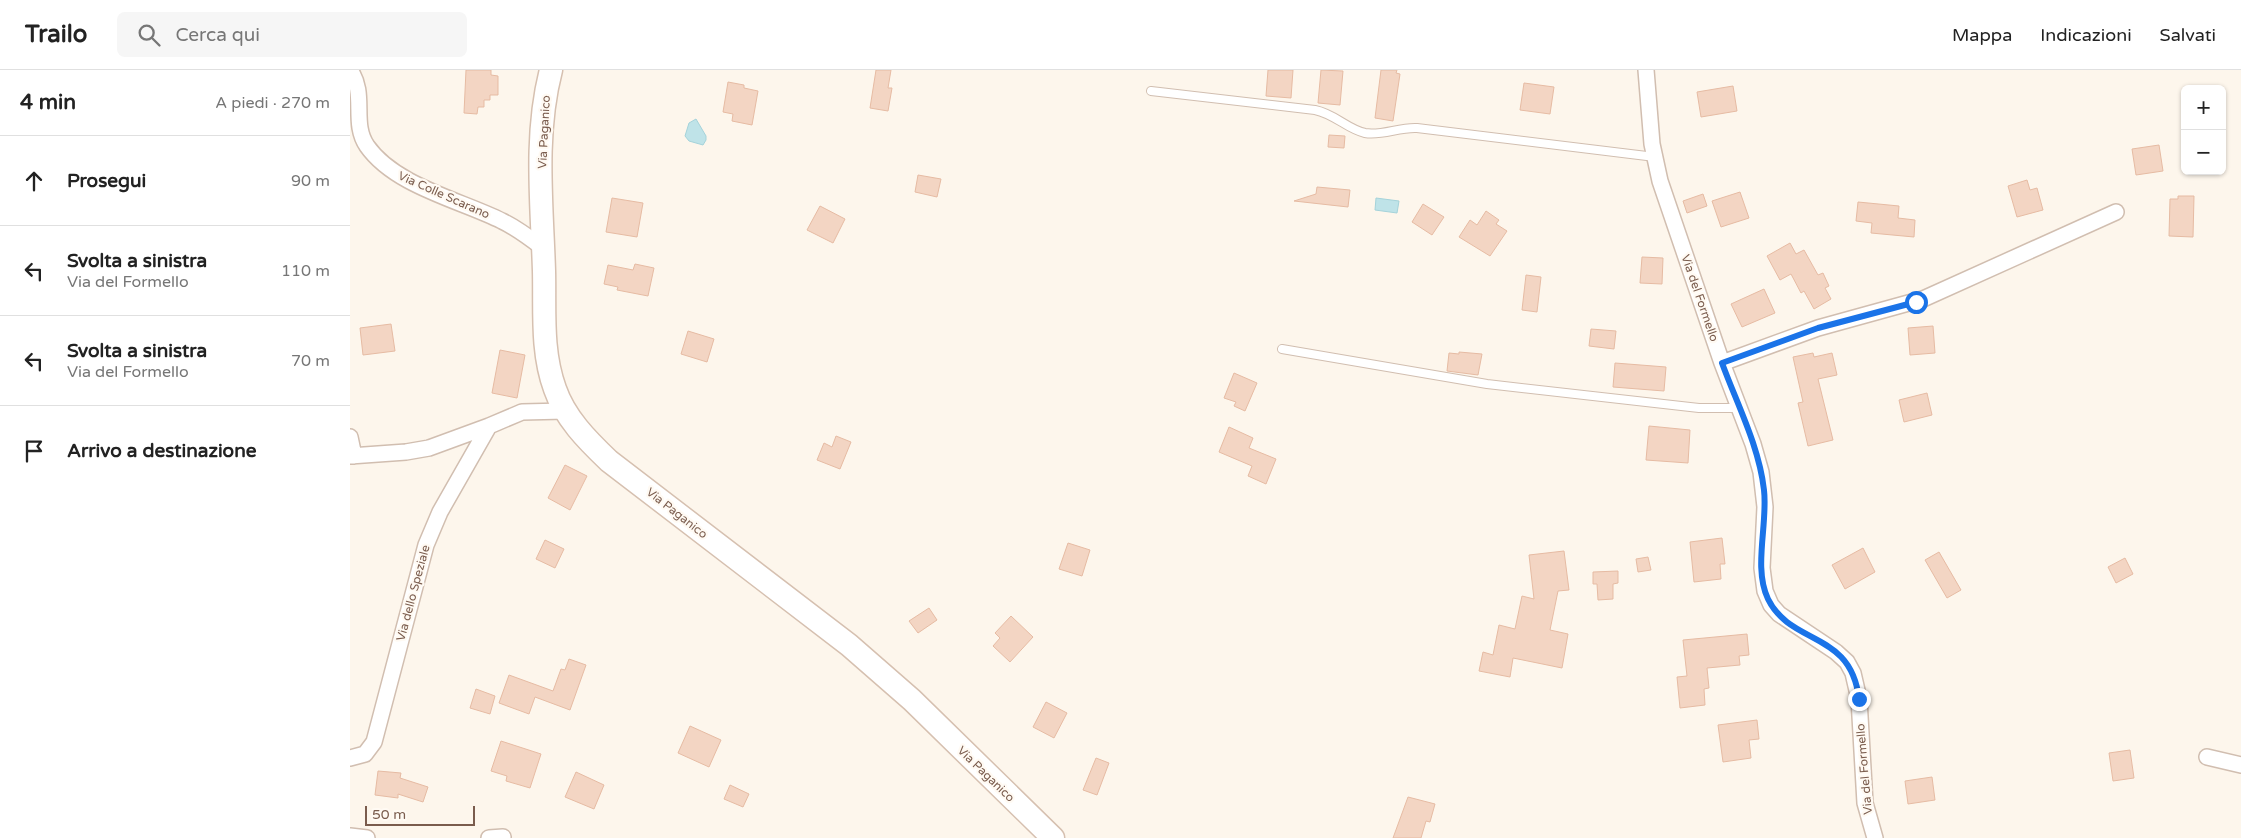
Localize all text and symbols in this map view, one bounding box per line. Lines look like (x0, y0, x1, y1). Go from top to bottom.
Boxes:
search box (117, 12, 467, 57)
text: Trailo (25, 20, 87, 49)
icon: search (135, 21, 163, 49)
text: Cerca qui (175, 24, 260, 46)
text: Mappa (1952, 24, 2012, 46)
text: Indicazioni (2040, 24, 2132, 46)
text: Salvati (2160, 24, 2216, 46)
map controls (2181, 85, 2226, 175)
button: + (2181, 85, 2226, 130)
text: 4 min (20, 90, 76, 115)
text: A piedi · 270 m (215, 93, 330, 113)
street label: Via Paganico (535, 95, 553, 169)
button: − (2181, 130, 2226, 175)
icon: ahead (20, 167, 48, 195)
street label: Via Colle Scarano (396, 168, 492, 222)
text: Prosegui (67, 170, 146, 192)
text: 90 m (291, 171, 330, 191)
text: Svolta a sinistra (67, 250, 207, 272)
street label: Via del Formello (1679, 253, 1721, 343)
icon: left (20, 257, 48, 285)
text: 110 m (281, 261, 330, 281)
text: Via del Formello (67, 272, 189, 292)
route start (1905, 291, 1928, 314)
text: Svolta a sinistra (67, 340, 207, 362)
icon: left (20, 347, 48, 375)
text: 70 m (291, 351, 330, 371)
text: Via del Formello (67, 362, 189, 382)
icon: arrive (20, 437, 48, 465)
text: Arrivo a destinazione (67, 440, 257, 462)
street label: Via Paganico (644, 485, 710, 541)
street label: Via dello Speziale (393, 543, 433, 643)
route end (1848, 688, 1871, 711)
street label: Via del Formello (1853, 723, 1875, 815)
street label: Via Paganico (955, 743, 1017, 805)
scale bar (365, 803, 475, 826)
text: 50 m (372, 806, 406, 823)

